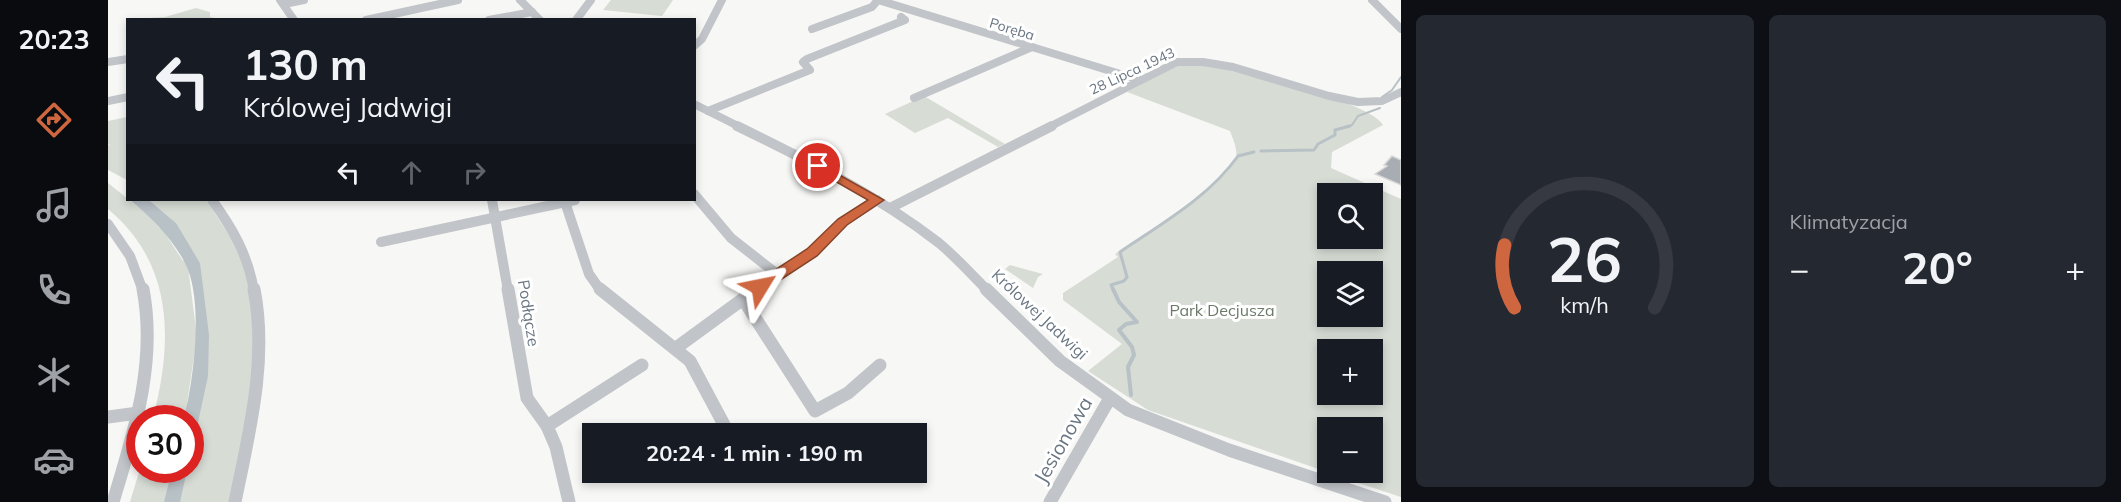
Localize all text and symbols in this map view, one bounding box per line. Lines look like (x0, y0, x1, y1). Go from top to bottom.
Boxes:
street label: Poręba (987, 14, 1037, 44)
text: 20:23 (18, 22, 90, 56)
text: 130 m (243, 38, 368, 91)
icon: left (144, 42, 222, 120)
street label: 28 Lipca 1943 (1086, 43, 1178, 99)
text: Królowej Jadwigi (243, 90, 452, 124)
icon: directions (33, 99, 75, 141)
pin (792, 140, 843, 191)
icon: arrive (801, 149, 834, 182)
icon: left (332, 156, 365, 189)
icon: ahead (395, 156, 428, 189)
icon: right (458, 156, 491, 189)
map controls (1317, 183, 1383, 483)
button: search (1317, 183, 1383, 249)
icon: music (33, 184, 75, 226)
text: Klimatyzacja (1790, 209, 1908, 234)
text: 26 (1547, 219, 1622, 298)
text: 20° (1902, 239, 1973, 295)
text: − (1790, 248, 1809, 289)
text: + (2065, 248, 2085, 289)
position arrow (728, 255, 792, 319)
button: layers (1317, 261, 1383, 327)
street label: Królowej Jadwigi (988, 264, 1092, 364)
icon: phone (33, 269, 75, 311)
street label: Podłącze (514, 278, 544, 348)
text: km/h (1560, 291, 1609, 318)
park label: Park Decjusza (1169, 300, 1275, 320)
button: + (1317, 339, 1383, 405)
icon: climate (33, 354, 75, 396)
street label: Jesionowa (1028, 392, 1097, 487)
speed limit sign: 30 (126, 405, 204, 483)
button: − (1317, 417, 1383, 483)
icon: car (33, 439, 75, 481)
text: 20:24 · 1 min · 190 m (646, 439, 863, 467)

